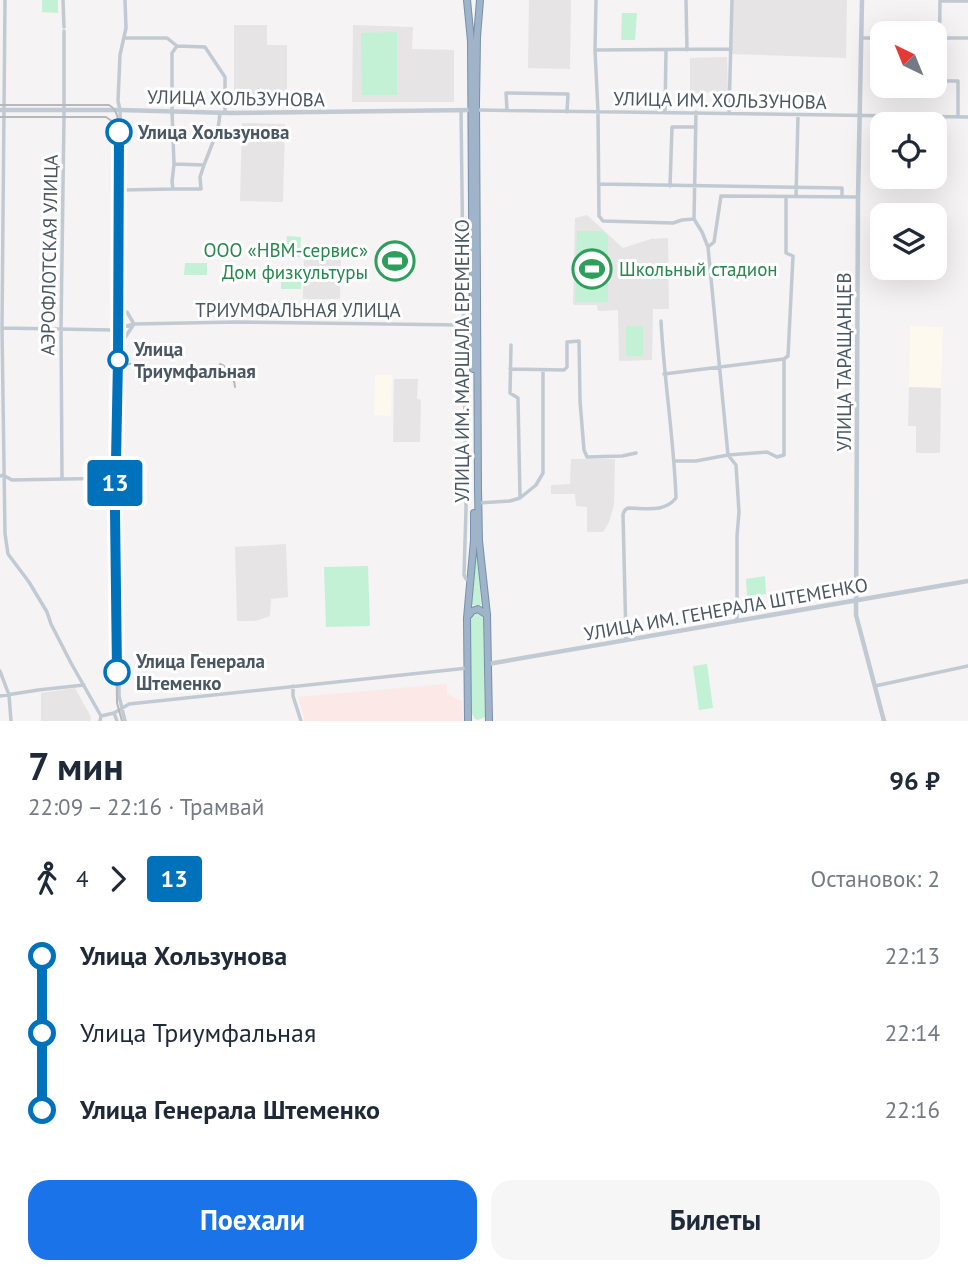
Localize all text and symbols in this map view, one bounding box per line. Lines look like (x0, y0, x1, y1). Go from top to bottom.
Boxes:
north arrow (870, 21, 947, 98)
map controls (870, 21, 947, 280)
street label: УЛИЦА ХОЛЬЗУНОВА (147, 84, 325, 112)
street label: УЛИЦА ИМ. ХОЛЬЗУНОВА (613, 86, 827, 114)
button: locate (870, 112, 947, 189)
marker: Улица Хользунова (106, 119, 132, 145)
place label: Улица Хользунова (137, 120, 289, 144)
street label: АЭРОФЛОТСКАЯ УЛИЦА (35, 154, 63, 356)
button: layers (870, 203, 947, 280)
street label: УЛИЦА ИМ. МАРШАЛА ЕРЕМЕНКО (450, 219, 474, 503)
place label: ООО «НВМ-сервис» Дом физкультуры (204, 238, 368, 284)
sports icon: ООО «НВМ-сервис» Дом физкультуры (374, 240, 416, 282)
sports icon: Школьный стадион (571, 248, 613, 290)
place label: Школьный стадион (619, 257, 778, 281)
street label: УЛИЦА ТАРАЩАНЦЕВ (832, 272, 856, 452)
street label: ТРИУМФАЛЬНАЯ УЛИЦА (195, 298, 401, 322)
place label: Улица Триумфальная (133, 337, 256, 383)
marker: Улица Триумфальная (108, 350, 128, 370)
line badge: 13 (83, 460, 146, 506)
text: 13 (101, 467, 129, 498)
street label: УЛИЦА ИМ. ГЕНЕРАЛА ШТЕМЕНКО (582, 572, 870, 646)
place label: Улица Генерала Штеменко (135, 649, 265, 695)
marker: Улица Генерала Штеменко (104, 659, 130, 685)
text: 7 мин (28, 741, 124, 790)
text: 96 ₽ (889, 764, 940, 797)
text: 22:09 – 22:16 · Трамвай (28, 792, 264, 821)
icon: walk (28, 860, 66, 898)
icon: forward (99, 860, 137, 898)
text: 13 (161, 863, 188, 894)
text: 4 (76, 864, 89, 893)
text: Остановок: 2 (810, 864, 940, 893)
text: Улица Хользунова (80, 939, 287, 972)
text: 22:13 (885, 941, 940, 970)
text: Улица Триумфальная (80, 1016, 316, 1049)
text: 22:14 (885, 1018, 940, 1047)
text: Улица Генерала Штеменко (80, 1093, 380, 1126)
text: 22:16 (885, 1095, 940, 1124)
button: Поехали (28, 1180, 477, 1260)
button: Билеты (491, 1180, 940, 1260)

